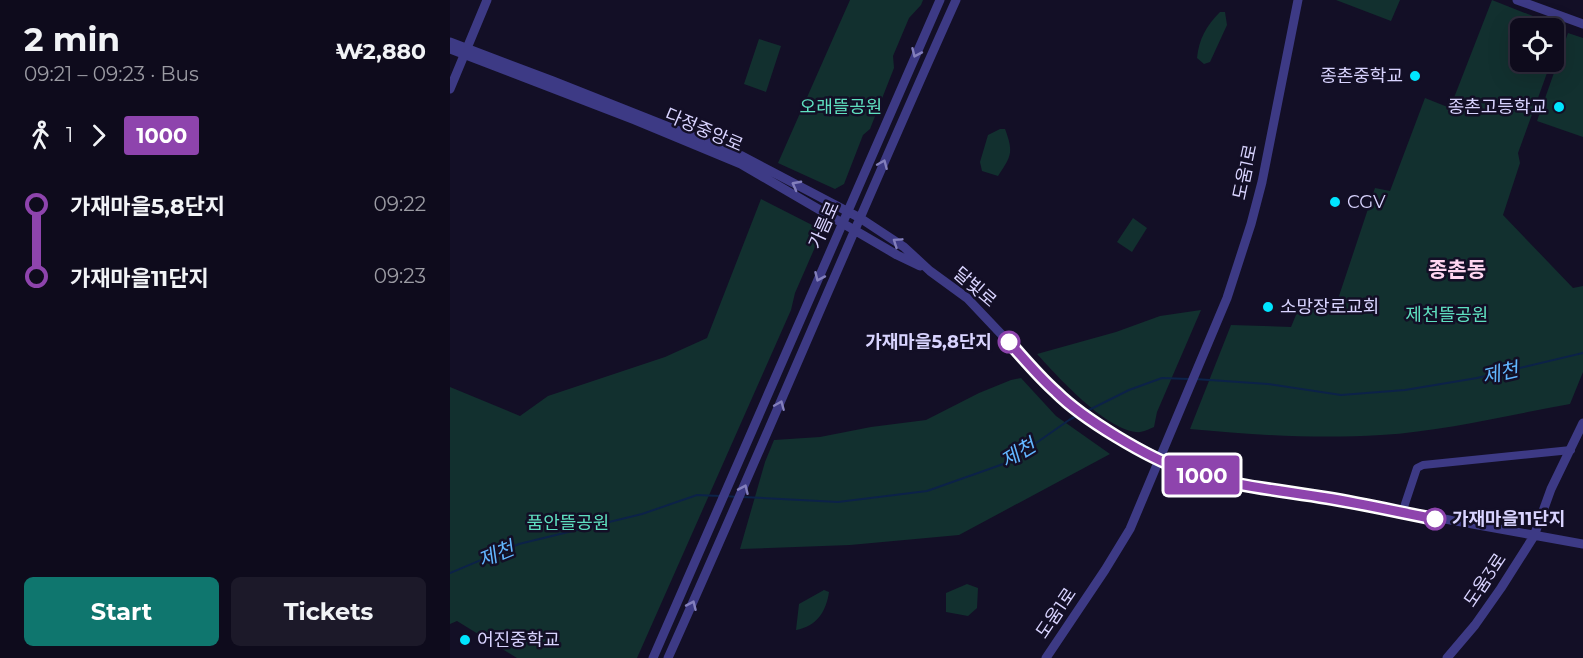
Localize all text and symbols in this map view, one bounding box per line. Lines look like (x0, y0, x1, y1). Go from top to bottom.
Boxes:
map controls (1510, 18, 1564, 72)
button: locate (1510, 18, 1564, 72)
text: 2 min (24, 19, 120, 59)
text: ₩2,880 (336, 38, 426, 65)
one-way arrow (912, 47, 924, 58)
text: 09:21 – 09:23 · Bus (24, 62, 199, 86)
place label: 종촌중학교 (1320, 65, 1403, 87)
marker: 종촌중학교 (1408, 69, 1422, 83)
park label: 오래뜰공원 (800, 96, 882, 118)
place label: 종촌고등학교 (1448, 96, 1547, 118)
marker: 종촌고등학교 (1552, 100, 1566, 114)
street label: 다정중앙로 (662, 104, 746, 156)
icon: walk (24, 119, 57, 152)
icon: forward (82, 119, 115, 152)
text: 1 (66, 123, 73, 147)
text: 1000 (136, 123, 187, 148)
street label: 도움1로 (1228, 142, 1262, 202)
one-way arrow (876, 160, 888, 171)
one-way arrow (791, 180, 802, 192)
place label: CGV (1347, 191, 1386, 213)
text: 09:22 (374, 192, 426, 216)
text: 가재마을5,8단지 (70, 193, 225, 220)
marker: CGV (1328, 195, 1342, 209)
street label: 가름로 (804, 198, 844, 252)
one-way arrow (892, 239, 903, 250)
district label: 종촌동 (1428, 257, 1486, 282)
street label: 달빛로 (949, 262, 1001, 312)
text: 09:23 (374, 264, 426, 288)
text: 가재마을11단지 (70, 265, 209, 292)
one-way arrow (814, 271, 826, 282)
place label: 소망장로교회 (1280, 296, 1379, 318)
marker: 소망장로교회 (1261, 300, 1275, 314)
park label: 제천뜰공원 (1406, 304, 1488, 326)
place label: 가재마을5,8단지 (865, 331, 992, 353)
marker: 가재마을5,8단지 (998, 331, 1020, 353)
water label: 제천 (1479, 357, 1523, 389)
one-way arrow (773, 400, 785, 411)
water label: 제천 (996, 432, 1042, 473)
line badge: 1000 (1160, 456, 1244, 494)
text: 1000 (1176, 463, 1228, 488)
one-way arrow (737, 485, 749, 496)
marker: 가재마을11단지 (1424, 508, 1446, 530)
place label: 가재마을11단지 (1452, 508, 1565, 530)
park label: 품안뜰공원 (527, 512, 609, 534)
water label: 제천 (474, 535, 520, 572)
street label: 도움3로 (1459, 549, 1511, 611)
button: Start (24, 577, 219, 646)
button: Tickets (231, 577, 426, 646)
street label: 도움1로 (1031, 584, 1081, 642)
one-way arrow (685, 600, 697, 611)
place label: 어진중학교 (477, 629, 560, 651)
marker: 어진중학교 (458, 633, 472, 647)

